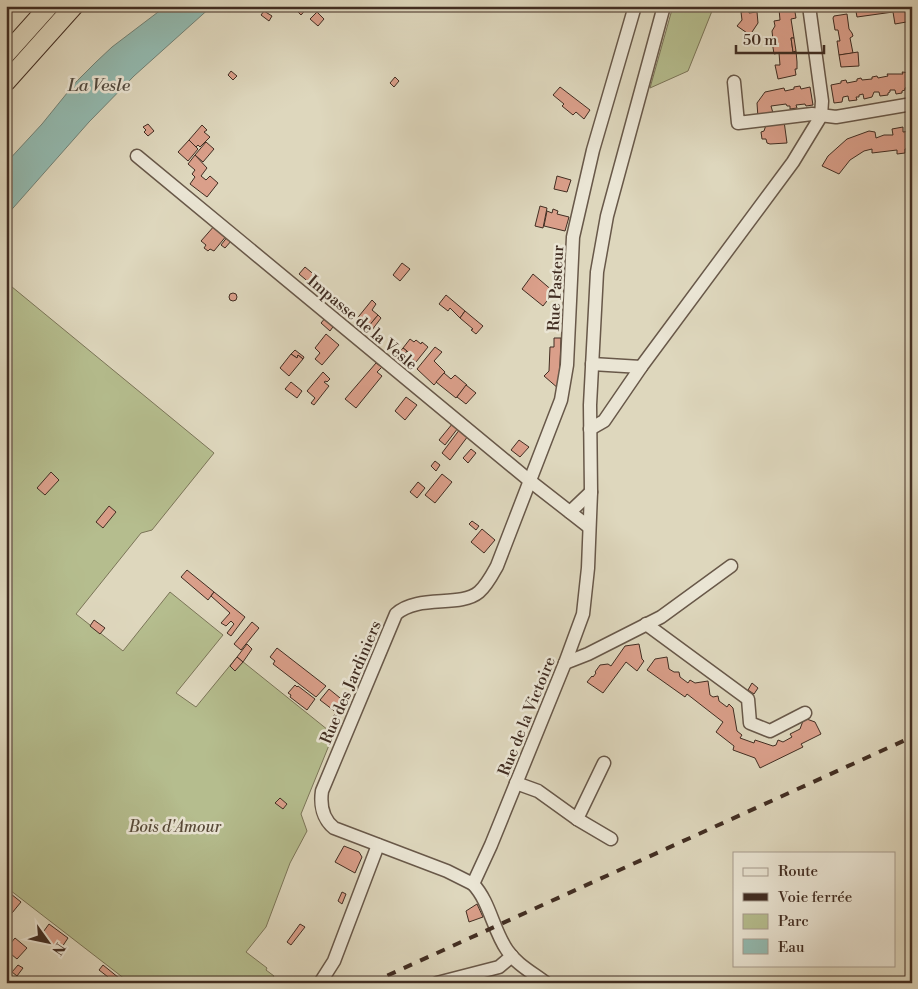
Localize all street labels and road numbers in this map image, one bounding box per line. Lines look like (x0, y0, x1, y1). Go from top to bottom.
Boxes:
street label: Rue Pasteur (544, 244, 568, 332)
street label: Impasse de la Vesle (303, 271, 421, 375)
street label: Rue des Jardiniers (316, 618, 386, 747)
street label: Rue de la Victoire (494, 654, 560, 779)

